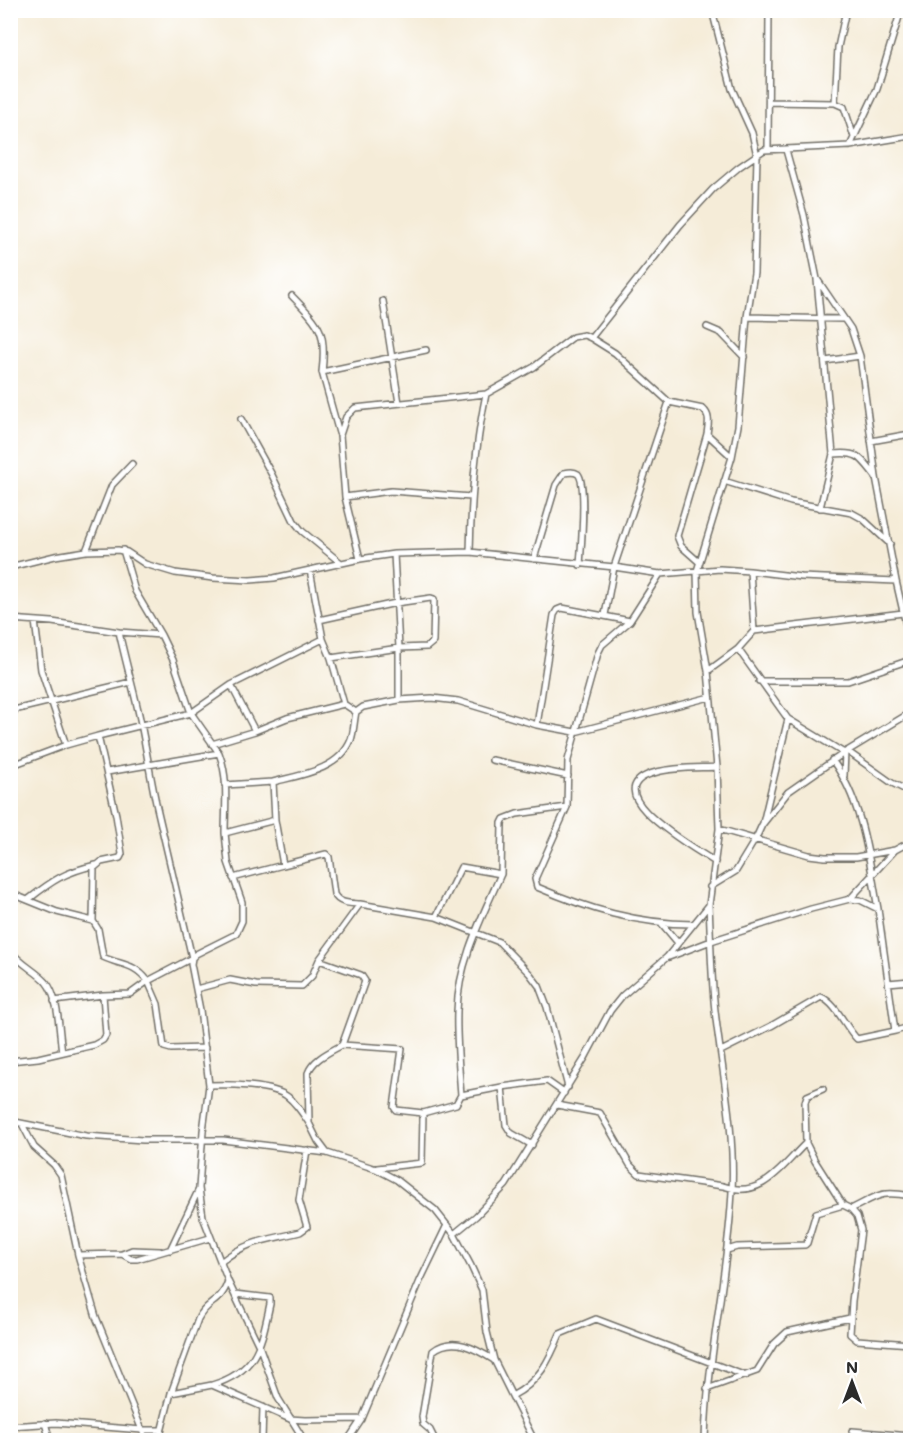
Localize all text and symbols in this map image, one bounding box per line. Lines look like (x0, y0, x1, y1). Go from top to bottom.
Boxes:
north arrow (822, 1352, 882, 1412)
text: N (846, 1356, 858, 1377)

